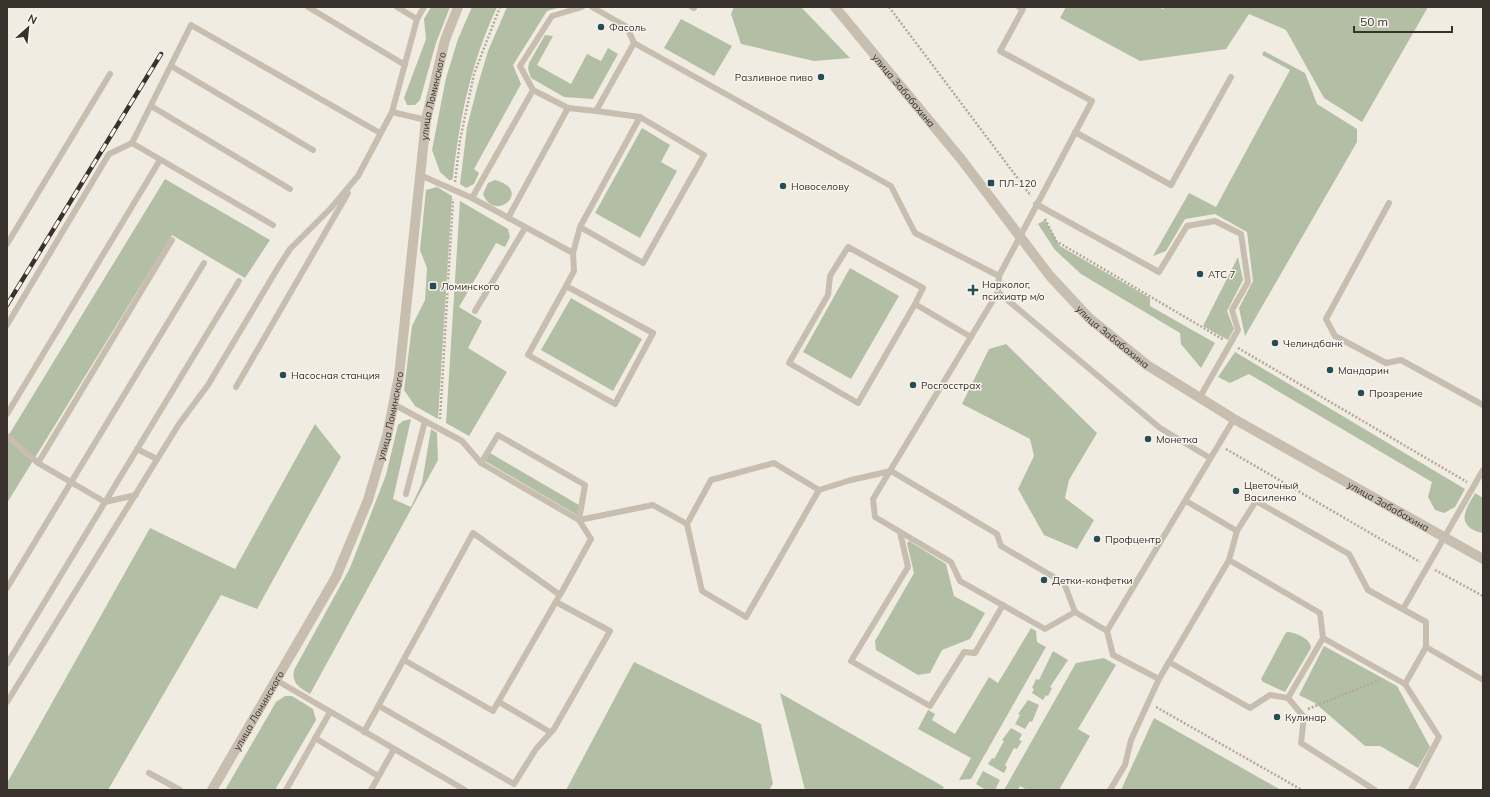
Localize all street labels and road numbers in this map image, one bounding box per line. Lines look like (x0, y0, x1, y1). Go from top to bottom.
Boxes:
street label: улица Ломинского (417, 50, 449, 141)
street label: улица Забабахина (870, 51, 938, 130)
street label: улица Забабахина (1074, 302, 1152, 371)
street label: улица Ломинского (374, 371, 406, 462)
street label: улица Забабахина (1345, 478, 1432, 534)
street label: улица Ломинского (230, 668, 287, 753)

